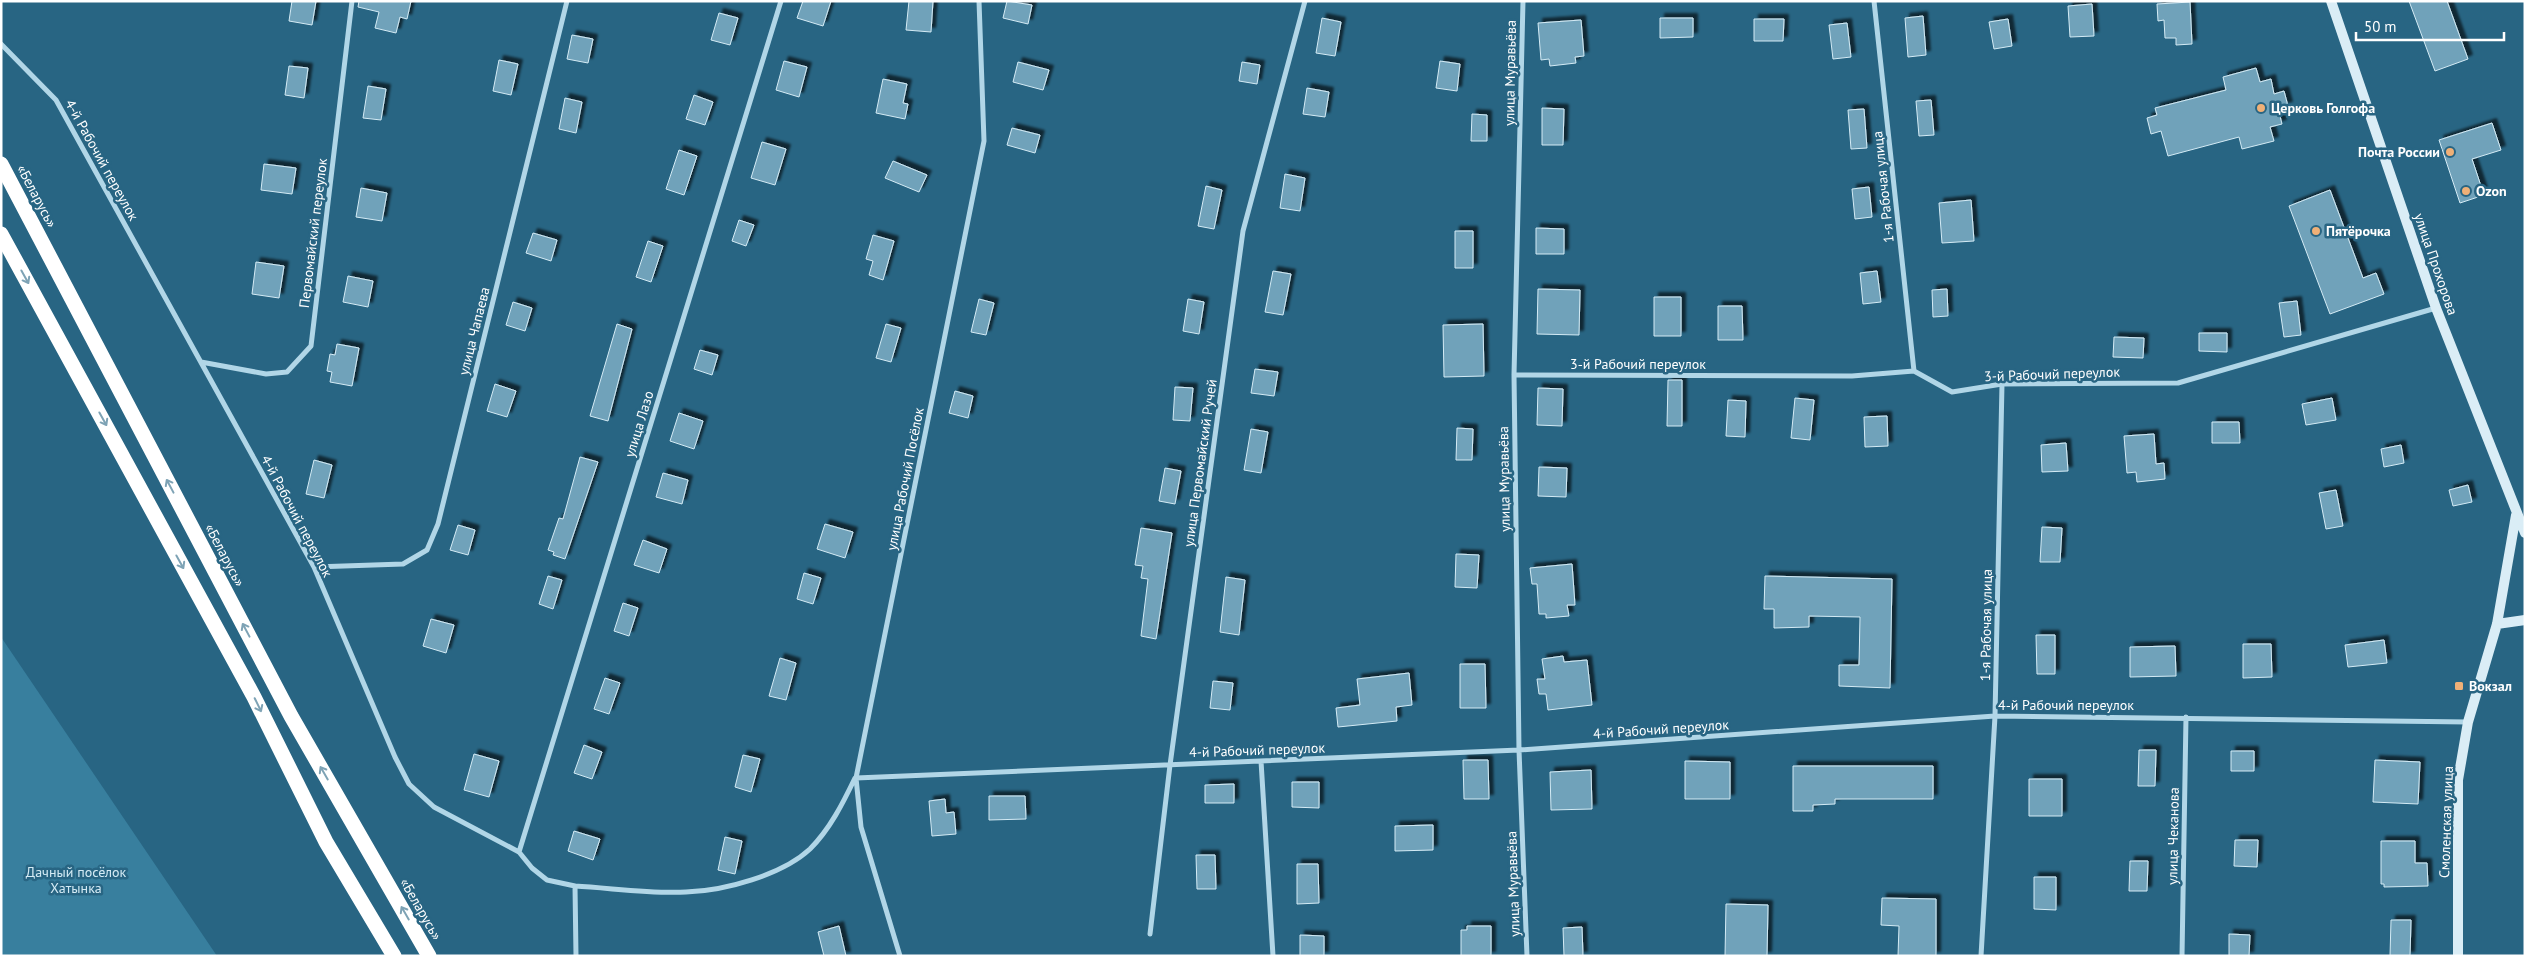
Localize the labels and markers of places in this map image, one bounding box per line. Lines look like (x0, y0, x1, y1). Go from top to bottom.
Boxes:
place label: Церковь Голгофа (2271, 99, 2375, 117)
marker: Церковь Голгофа (2255, 102, 2267, 114)
place label: Почта России (2358, 143, 2440, 161)
marker: Почта России (2444, 146, 2456, 158)
place label: Ozon (2476, 182, 2507, 200)
marker: Ozon (2460, 185, 2472, 197)
place label: Пятёрочка (2326, 222, 2391, 240)
marker: Пятёрочка (2310, 225, 2322, 237)
place label: Вокзал (2469, 677, 2512, 695)
marker: Вокзал (2453, 680, 2465, 692)

